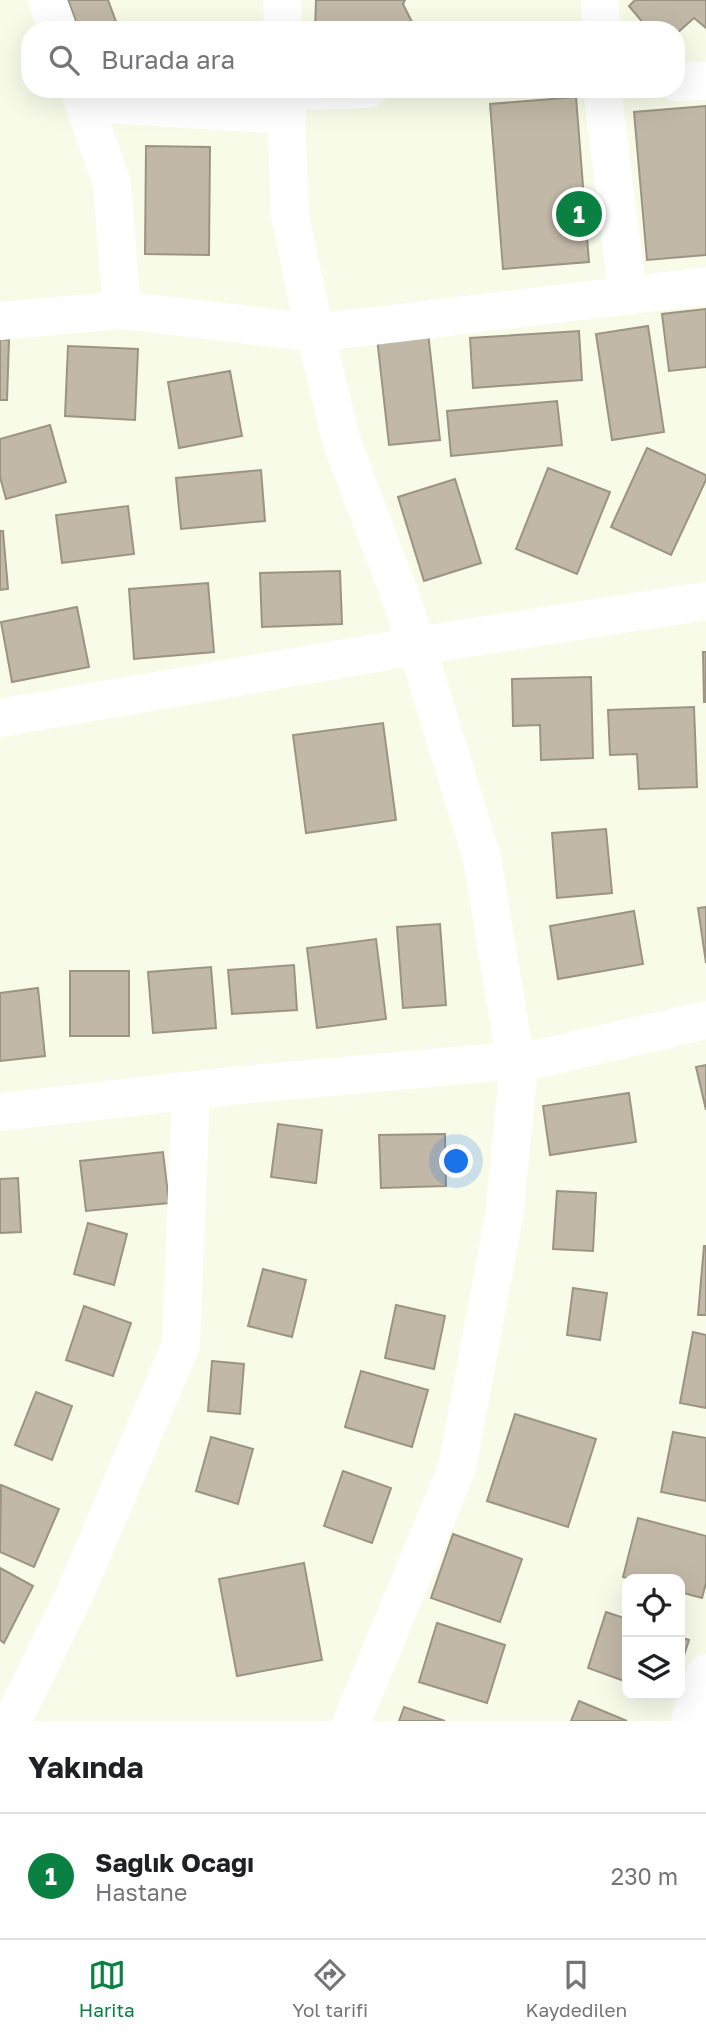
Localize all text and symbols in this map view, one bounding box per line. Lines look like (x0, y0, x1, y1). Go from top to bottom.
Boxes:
search box (21, 21, 685, 98)
icon: search (45, 41, 83, 79)
text: Burada ara (101, 44, 235, 75)
pin: 1 (556, 188, 602, 240)
your location (439, 1144, 473, 1178)
map controls (622, 1574, 685, 1700)
button: locate (622, 1574, 685, 1637)
button: layers (622, 1637, 685, 1700)
text: Yakında (28, 1749, 144, 1785)
text: Sağlık Ocağı (95, 1847, 254, 1878)
text: 1 (45, 1862, 57, 1890)
text: 230 m (611, 1862, 678, 1890)
text: Hastane (95, 1878, 187, 1906)
tab: Harita (79, 1956, 135, 2021)
tab: Yol tarifi (292, 1956, 368, 2021)
tab: Kaydedilen (526, 1956, 627, 2021)

